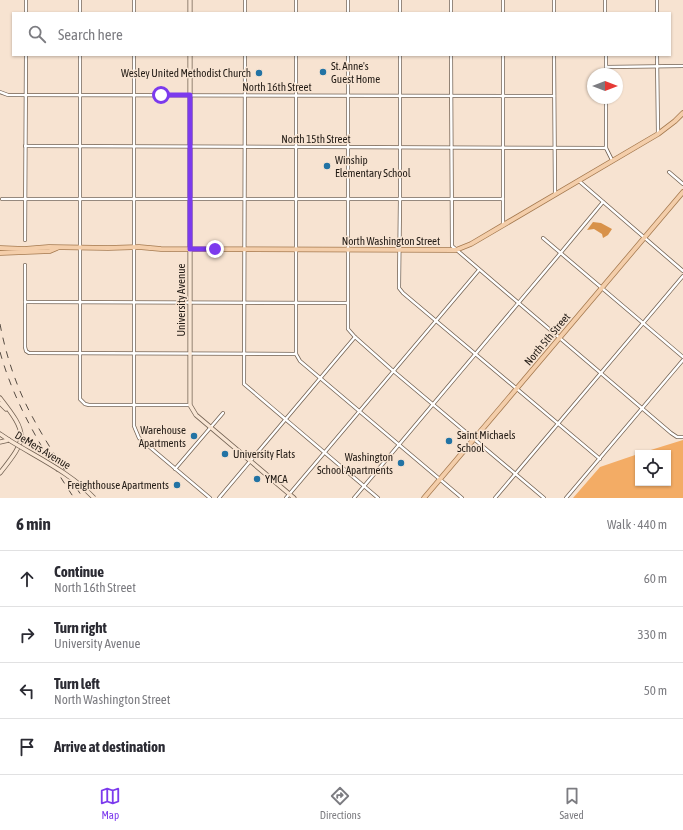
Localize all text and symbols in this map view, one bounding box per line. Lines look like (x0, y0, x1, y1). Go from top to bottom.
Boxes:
search box (12, 12, 671, 56)
icon: search (26, 23, 48, 45)
text: Search here (58, 26, 123, 43)
place label: St. Anne's Guest Home (331, 60, 380, 85)
place label: Wesley United Methodist Church (121, 67, 251, 79)
marker: St. Anne's Guest Home (318, 67, 328, 77)
marker: Wesley United Methodist Church (254, 68, 264, 78)
north arrow (587, 68, 623, 104)
street label: North 16th Street (242, 81, 312, 93)
route start (152, 86, 170, 104)
street label: North 15th Street (281, 133, 351, 145)
place label: Winship Elementary School (335, 154, 411, 179)
marker: Winship Elementary School (322, 161, 332, 171)
street label: North Washington Street (342, 235, 440, 247)
route end (206, 240, 224, 258)
street label: University Avenue (175, 263, 187, 337)
street label: North 5th Street (522, 311, 572, 367)
place label: Warehouse Apartments (139, 424, 186, 449)
street label: DeMers Avenue (13, 429, 73, 471)
place label: Saint Michaels School (457, 429, 516, 454)
marker: Warehouse Apartments (189, 431, 199, 441)
marker: Saint Michaels School (444, 436, 454, 446)
place label: University Flats (233, 448, 295, 460)
marker: University Flats (220, 449, 230, 459)
map controls (635, 450, 671, 486)
button: locate (635, 450, 671, 486)
place label: Washington School Apartments (317, 451, 393, 476)
marker: Washington School Apartments (396, 458, 406, 468)
place label: YMCA (265, 473, 288, 485)
marker: YMCA (252, 474, 262, 484)
place label: Freighthouse Apartments (67, 479, 169, 491)
marker: Freighthouse Apartments (172, 480, 182, 490)
text: 6 min (16, 514, 51, 534)
text: Walk · 440 m (607, 517, 667, 532)
text: Continue (54, 563, 104, 580)
icon: ahead (16, 568, 38, 590)
text: 60 m (644, 571, 667, 586)
text: North 16th Street (54, 580, 136, 595)
text: Turn right (54, 619, 107, 636)
icon: right (16, 624, 38, 646)
text: 330 m (638, 627, 667, 642)
text: University Avenue (54, 636, 140, 651)
text: Turn left (54, 675, 100, 692)
icon: left (16, 680, 38, 702)
text: 50 m (644, 683, 667, 698)
text: North Washington Street (54, 692, 171, 707)
icon: arrive (16, 736, 38, 758)
text: Arrive at destination (54, 738, 165, 755)
tab: Map (99, 785, 121, 821)
tab: Directions (320, 785, 361, 821)
tab: Saved (559, 785, 584, 821)

